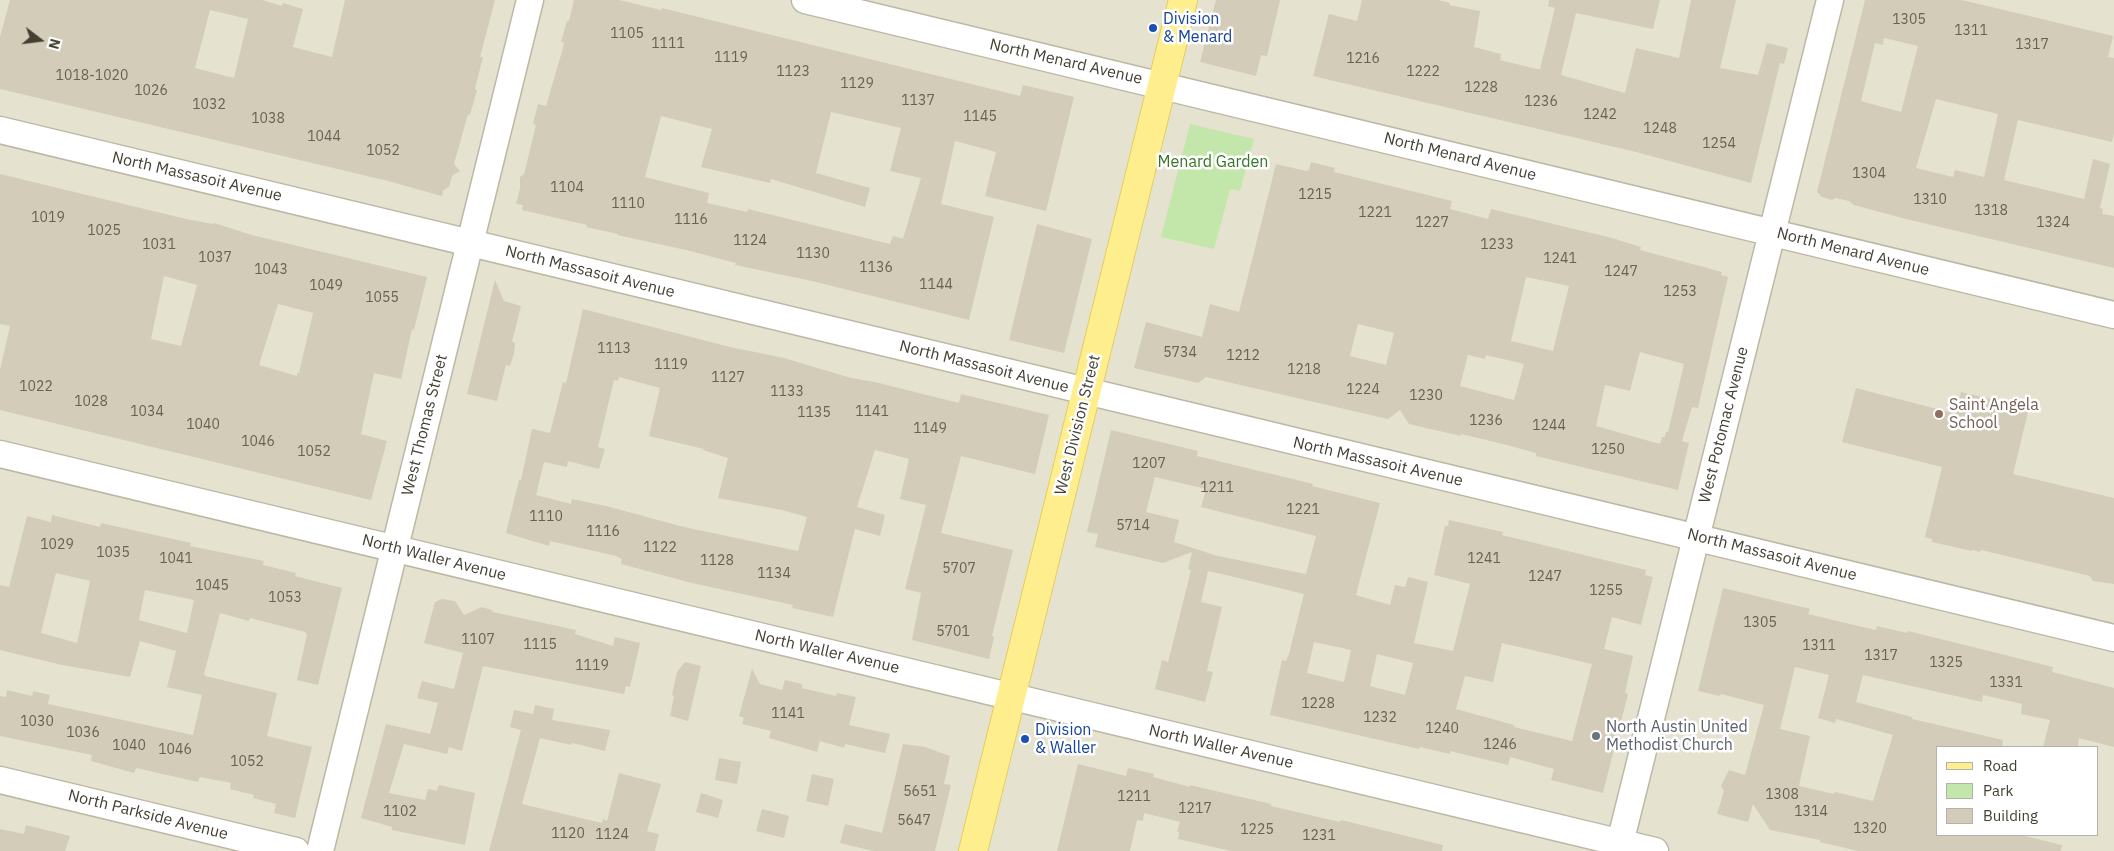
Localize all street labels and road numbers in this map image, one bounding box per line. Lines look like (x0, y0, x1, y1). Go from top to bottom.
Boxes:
street label: North Menard Avenue (988, 35, 1144, 89)
street label: North Menard Avenue (1382, 129, 1538, 185)
street label: North Massasoit Avenue (110, 148, 284, 206)
street label: North Menard Avenue (1775, 224, 1931, 280)
street label: North Massasoit Avenue (503, 242, 677, 302)
street label: North Massasoit Avenue (897, 337, 1071, 397)
street label: West Potomac Avenue (1695, 345, 1753, 505)
street label: West Thomas Street (398, 352, 452, 498)
street label: West Division Street (1051, 353, 1105, 497)
street label: North Massasoit Avenue (1291, 433, 1465, 491)
street label: North Massasoit Avenue (1685, 525, 1859, 585)
street label: North Waller Avenue (360, 531, 508, 585)
street label: North Waller Avenue (753, 626, 901, 678)
street label: North Waller Avenue (1147, 721, 1295, 773)
street label: North Parkside Avenue (66, 786, 230, 844)

